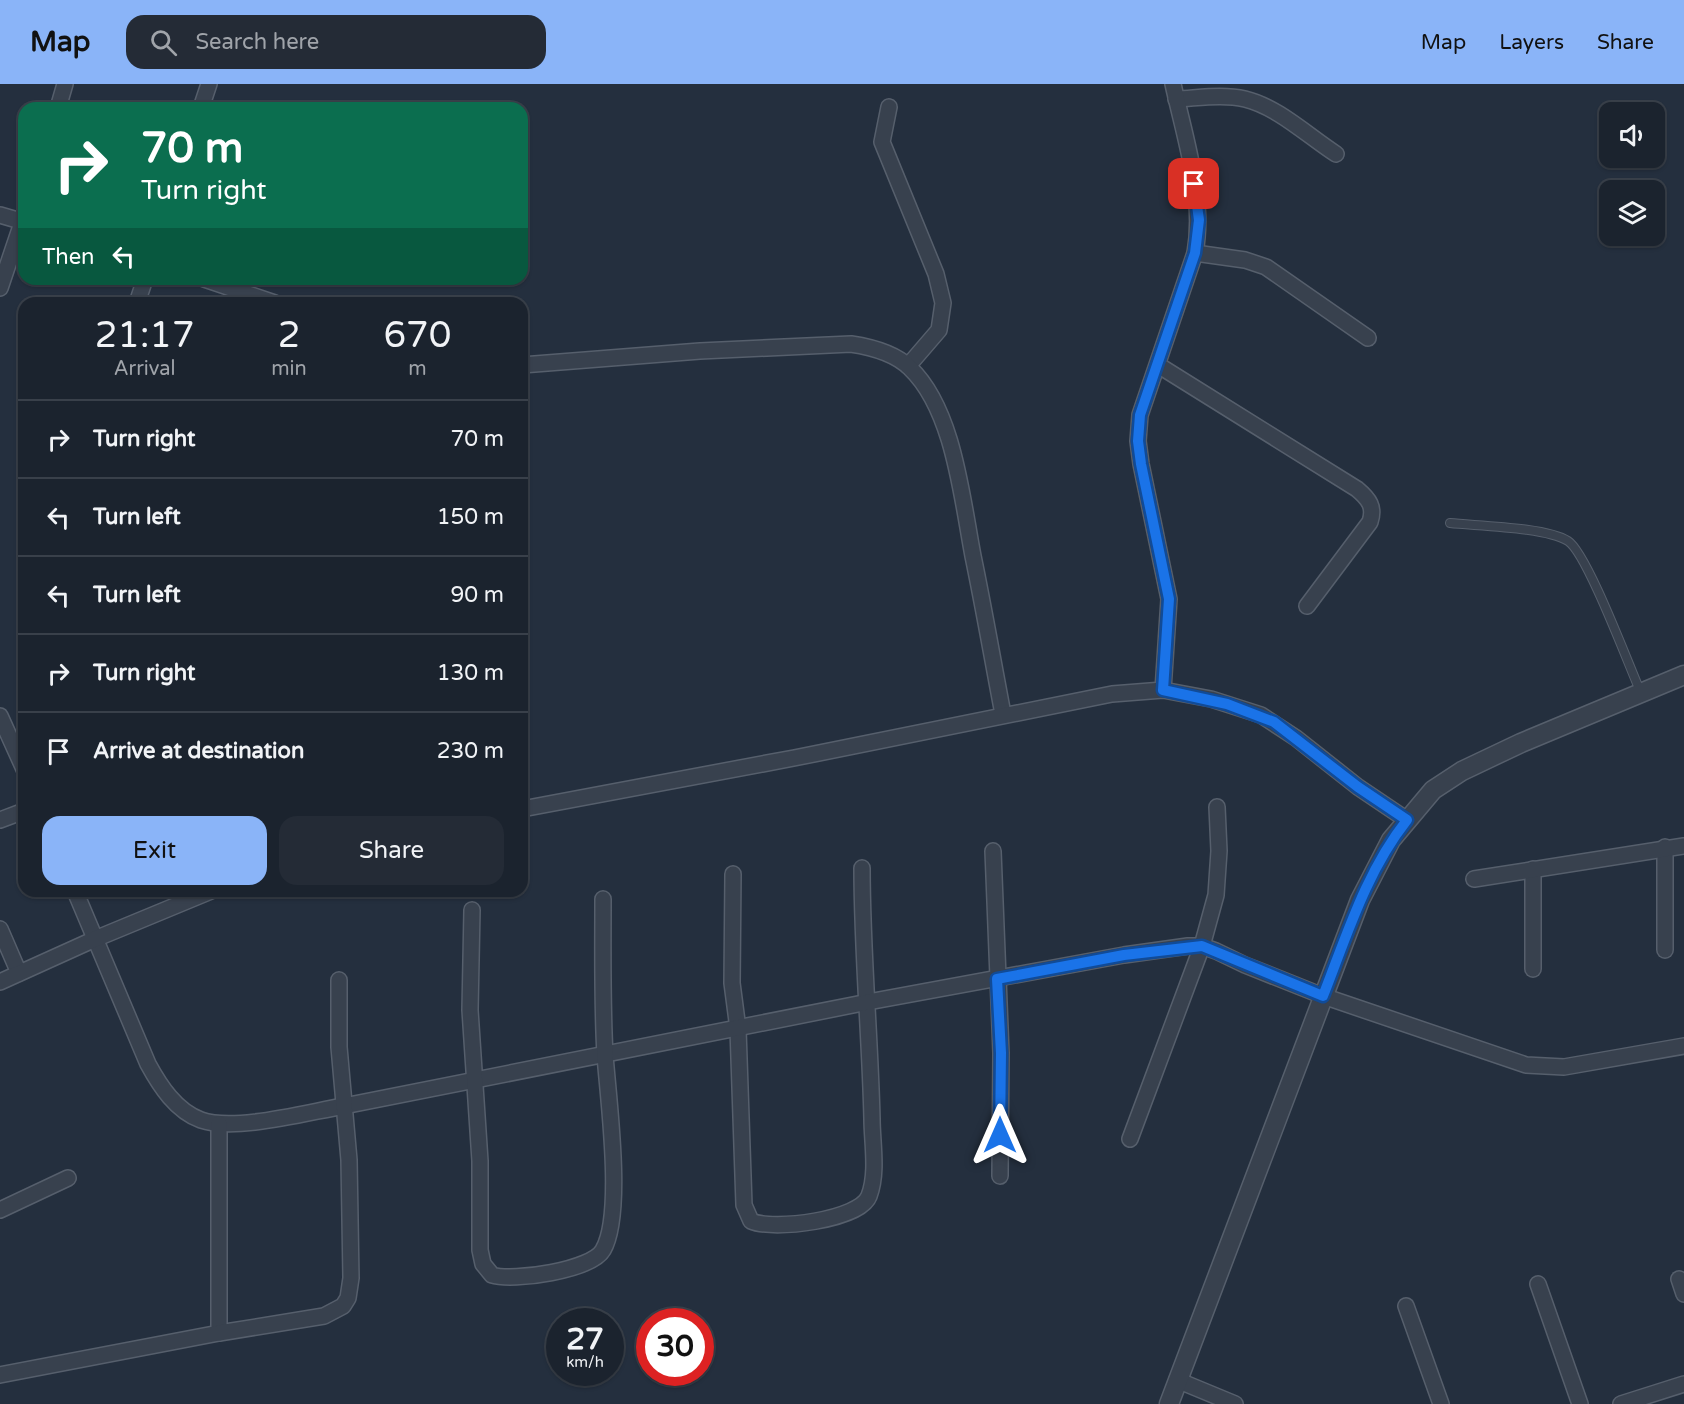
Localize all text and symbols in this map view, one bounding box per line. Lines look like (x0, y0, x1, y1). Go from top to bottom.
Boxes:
search box (126, 15, 546, 69)
text: Map (30, 25, 90, 59)
icon: search (147, 26, 180, 59)
text: Search here (195, 29, 319, 55)
text: Map (1421, 30, 1466, 55)
text: Layers (1499, 30, 1564, 55)
text: Share (1597, 30, 1654, 55)
map controls (1599, 102, 1665, 246)
button: sound (1599, 102, 1665, 168)
text: 70 m (141, 123, 243, 174)
icon: right (42, 126, 120, 204)
pin (1168, 158, 1219, 209)
icon: arrive (1177, 167, 1210, 200)
text: Turn right (141, 174, 267, 207)
button: layers (1599, 180, 1665, 246)
icon: left (107, 240, 140, 273)
text: Then (42, 244, 95, 270)
text: 21:17 (95, 314, 195, 357)
text: 2 (278, 314, 300, 357)
text: 670 (383, 314, 451, 357)
text: Arrival (114, 357, 176, 381)
text: min (271, 357, 307, 381)
text: m (408, 357, 427, 381)
icon: right (42, 423, 75, 456)
text: Turn right (93, 426, 195, 452)
text: 70 m (450, 426, 504, 452)
icon: left (42, 501, 75, 534)
text: Turn left (93, 504, 181, 530)
text: 150 m (437, 504, 504, 530)
icon: left (42, 579, 75, 612)
text: Turn left (93, 582, 181, 608)
text: 90 m (450, 582, 504, 608)
icon: right (42, 657, 75, 690)
text: Turn right (93, 660, 195, 686)
text: 130 m (437, 660, 504, 686)
icon: arrive (42, 735, 75, 768)
text: Arrive at destination (93, 738, 304, 764)
text: 230 m (437, 738, 504, 764)
button: Exit (42, 816, 267, 885)
button: Share (279, 816, 504, 885)
position arrow (968, 1103, 1032, 1167)
speed limit sign: 30 (636, 1308, 714, 1386)
text: 27 (566, 1321, 604, 1358)
text: km/h (566, 1353, 604, 1371)

